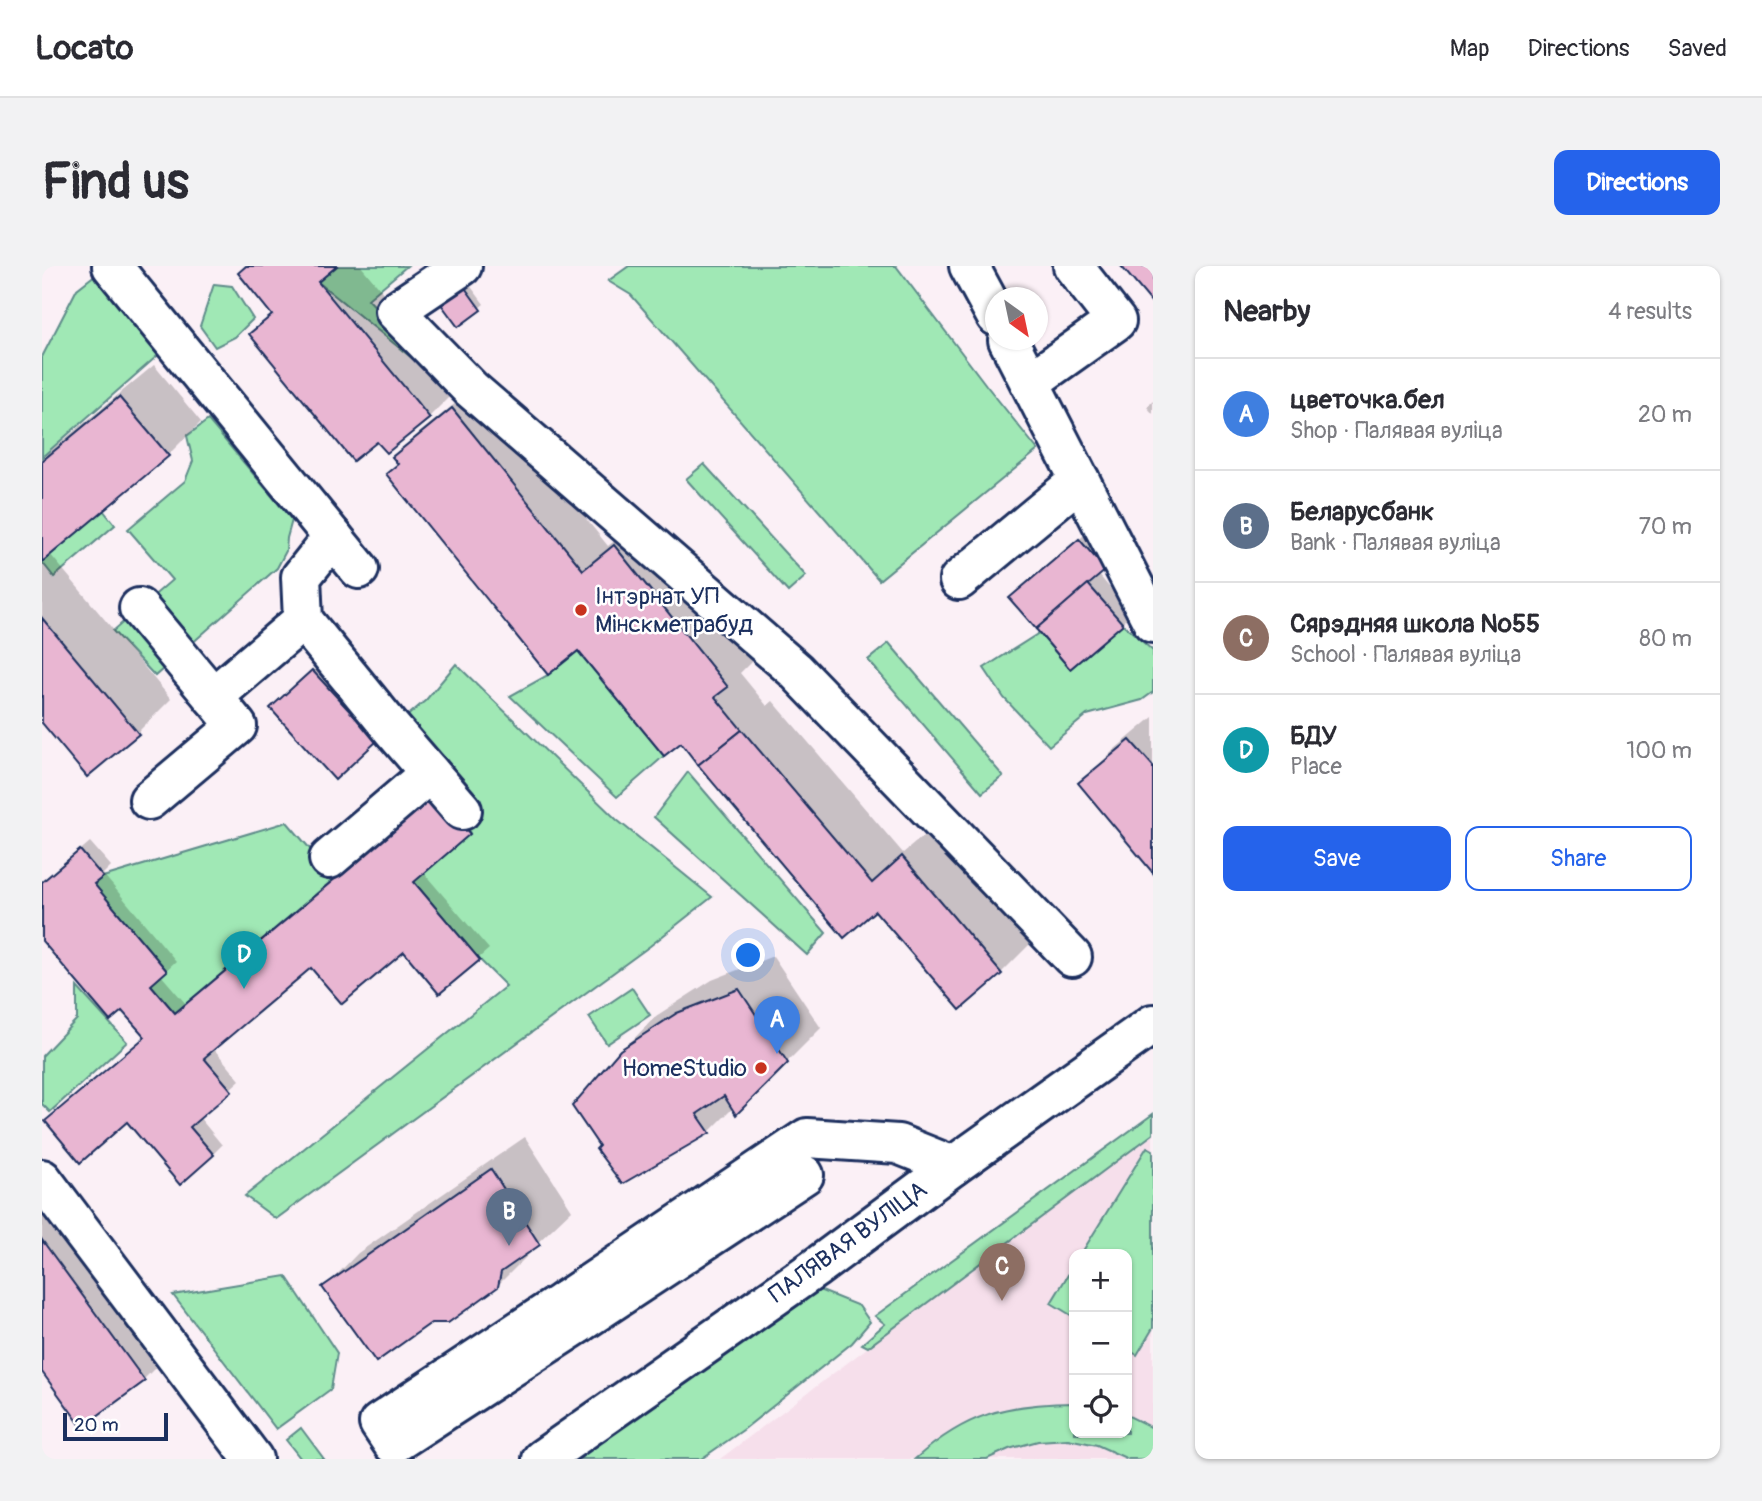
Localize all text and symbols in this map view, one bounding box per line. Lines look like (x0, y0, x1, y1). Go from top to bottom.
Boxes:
text: Locato (35, 28, 133, 69)
text: Map (1450, 34, 1490, 63)
text: Directions (1528, 34, 1629, 63)
text: Saved (1667, 34, 1727, 63)
button: Directions (1554, 150, 1720, 215)
text: Find us (42, 152, 189, 213)
north arrow (985, 287, 1048, 350)
text: Nearby (1223, 293, 1310, 330)
text: 4 results (1608, 297, 1692, 326)
text: цветочка.бел (1290, 384, 1445, 416)
text: A (1239, 400, 1253, 429)
text: 20 m (1638, 400, 1692, 429)
text: Shop · Палявая вуліца (1290, 416, 1503, 445)
text: Беларусбанк (1290, 496, 1434, 528)
text: B (1239, 512, 1253, 541)
text: 70 m (1639, 512, 1692, 541)
text: Bank · Палявая вуліца (1290, 528, 1501, 557)
place label: Інтэрнат УП Мінскметрабуд (595, 582, 754, 639)
marker: Інтэрнат УП Мінскметрабуд (573, 602, 589, 618)
text: Сярэдняя школа №55 (1290, 608, 1540, 640)
text: C (1239, 624, 1253, 653)
text: 80 m (1639, 624, 1692, 653)
text: School · Палявая вуліца (1290, 640, 1521, 669)
text: БДУ (1290, 720, 1337, 752)
text: D (1239, 736, 1253, 765)
text: 100 m (1626, 736, 1692, 765)
text: Place (1290, 752, 1342, 781)
button: Save (1223, 826, 1451, 891)
button: Share (1465, 826, 1692, 891)
pin: D (221, 931, 267, 989)
your location (731, 938, 765, 972)
pin: A (754, 996, 800, 1054)
place label: HomeStudio (622, 1054, 747, 1083)
marker: HomeStudio (753, 1060, 769, 1076)
street label: ПАЛЯВАЯ ВУЛІЦА (763, 1175, 933, 1309)
pin: B (486, 1188, 532, 1246)
pin: C (979, 1243, 1025, 1301)
map controls (1069, 1249, 1132, 1438)
button: + (1069, 1249, 1132, 1312)
button: − (1069, 1312, 1132, 1375)
button: locate (1069, 1375, 1132, 1438)
scale bar (63, 1410, 168, 1442)
text: 20 m (74, 1413, 119, 1437)

